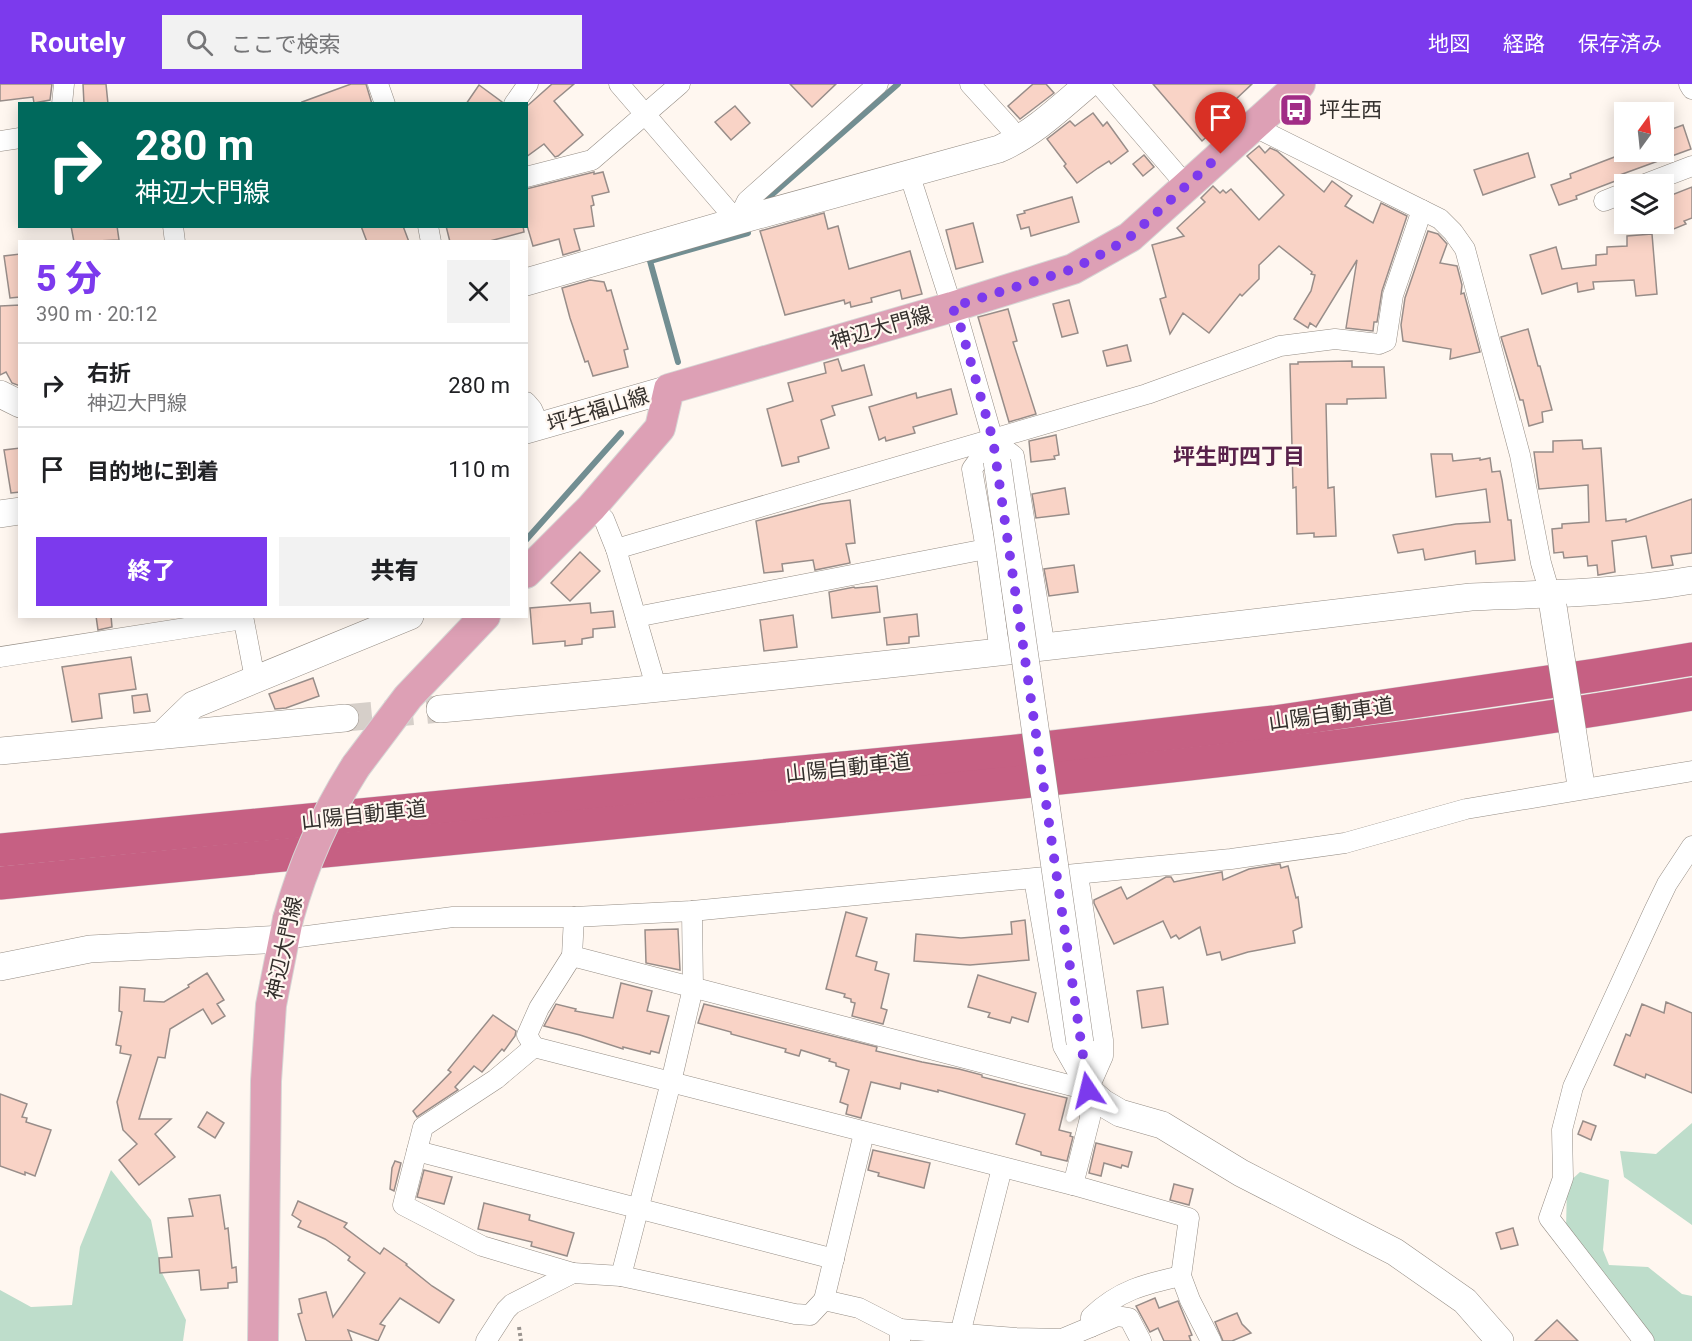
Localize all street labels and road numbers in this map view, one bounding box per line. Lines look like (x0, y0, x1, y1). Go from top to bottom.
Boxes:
street label: 神辺大門線 (827, 302, 935, 354)
street label: 坪生福山線 (544, 383, 652, 437)
street label: 山陽自動車道 (1267, 693, 1395, 735)
street label: 山陽自動車道 (784, 749, 912, 787)
street label: 山陽自動車道 (300, 796, 428, 834)
street label: 神辺大門線 (261, 894, 307, 1002)

